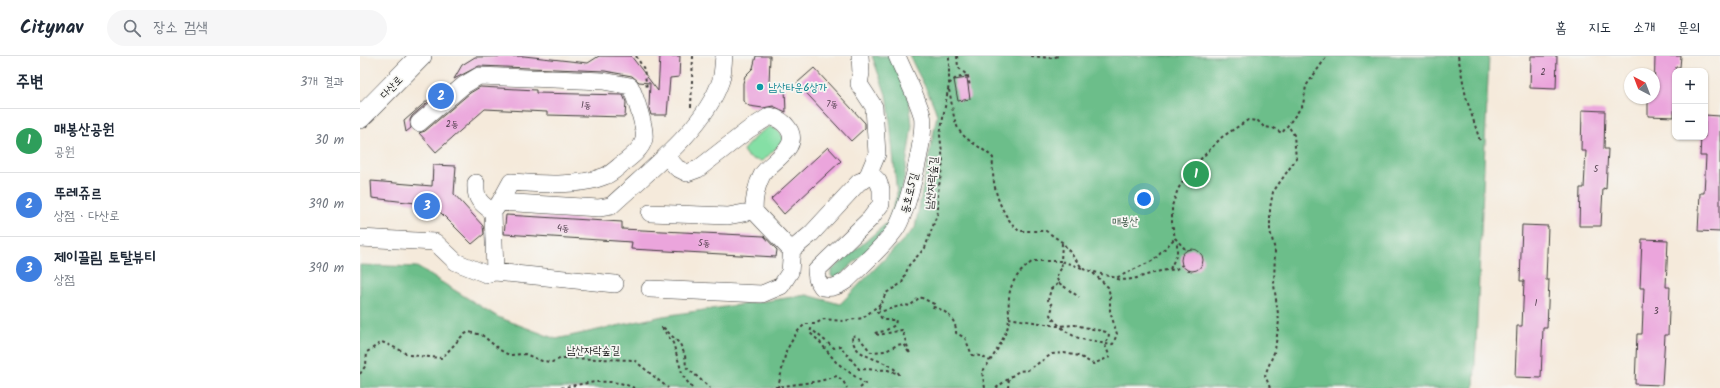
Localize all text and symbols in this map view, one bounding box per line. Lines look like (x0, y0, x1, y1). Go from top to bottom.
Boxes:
search box (107, 10, 387, 46)
text: Citynav (20, 13, 83, 43)
text: 장소 검색 (153, 16, 208, 40)
icon: search (121, 17, 143, 39)
text: 홈 (1555, 17, 1566, 39)
text: 지도 (1588, 17, 1611, 39)
text: 소개 (1633, 17, 1655, 39)
text: 문의 (1677, 17, 1700, 39)
house number: 2 (1540, 65, 1546, 80)
north arrow (1624, 68, 1660, 104)
map controls (1672, 68, 1708, 140)
button: + (1672, 68, 1708, 104)
text: 주변 (16, 69, 43, 96)
text: 3개 결과 (300, 72, 344, 93)
street label: 다산로 (376, 72, 408, 104)
place label: 남산타운6상가 (768, 79, 827, 97)
pin: 2 (428, 81, 454, 111)
marker: 남산타운6상가 (755, 82, 765, 92)
house number: 7동 (826, 97, 838, 112)
house number: 1동 (581, 98, 591, 113)
button: − (1672, 104, 1708, 140)
house number: 2동 (446, 117, 458, 132)
text: 매봉산공원 (54, 118, 114, 142)
text: 1 (27, 130, 31, 151)
text: 30 m (315, 130, 344, 151)
text: 공원 (54, 142, 75, 163)
street label: 남산자락숲길 (921, 156, 943, 210)
pin: 1 (1183, 159, 1209, 189)
house number: 5 (1594, 162, 1600, 177)
street label: 동호로5길 (896, 171, 924, 215)
text: 뚜레쥬르 (54, 182, 102, 206)
your location (1134, 189, 1154, 209)
pin: 3 (414, 191, 440, 221)
text: 2 (25, 194, 33, 215)
text: 390 m (308, 194, 344, 215)
text: 상점 · 다산로 (54, 206, 120, 227)
park label: 매봉산 (1112, 213, 1138, 231)
house number: 4동 (557, 221, 569, 236)
house number: 5동 (698, 236, 710, 251)
text: 제이끌림 토탈뷰티 (54, 246, 156, 270)
text: 3 (25, 258, 33, 279)
text: 390 m (308, 258, 344, 279)
text: 상점 (54, 270, 75, 291)
house number: 1 (1535, 296, 1538, 311)
house number: 3 (1653, 304, 1659, 319)
street label: 남산자락숲길 (566, 342, 620, 360)

